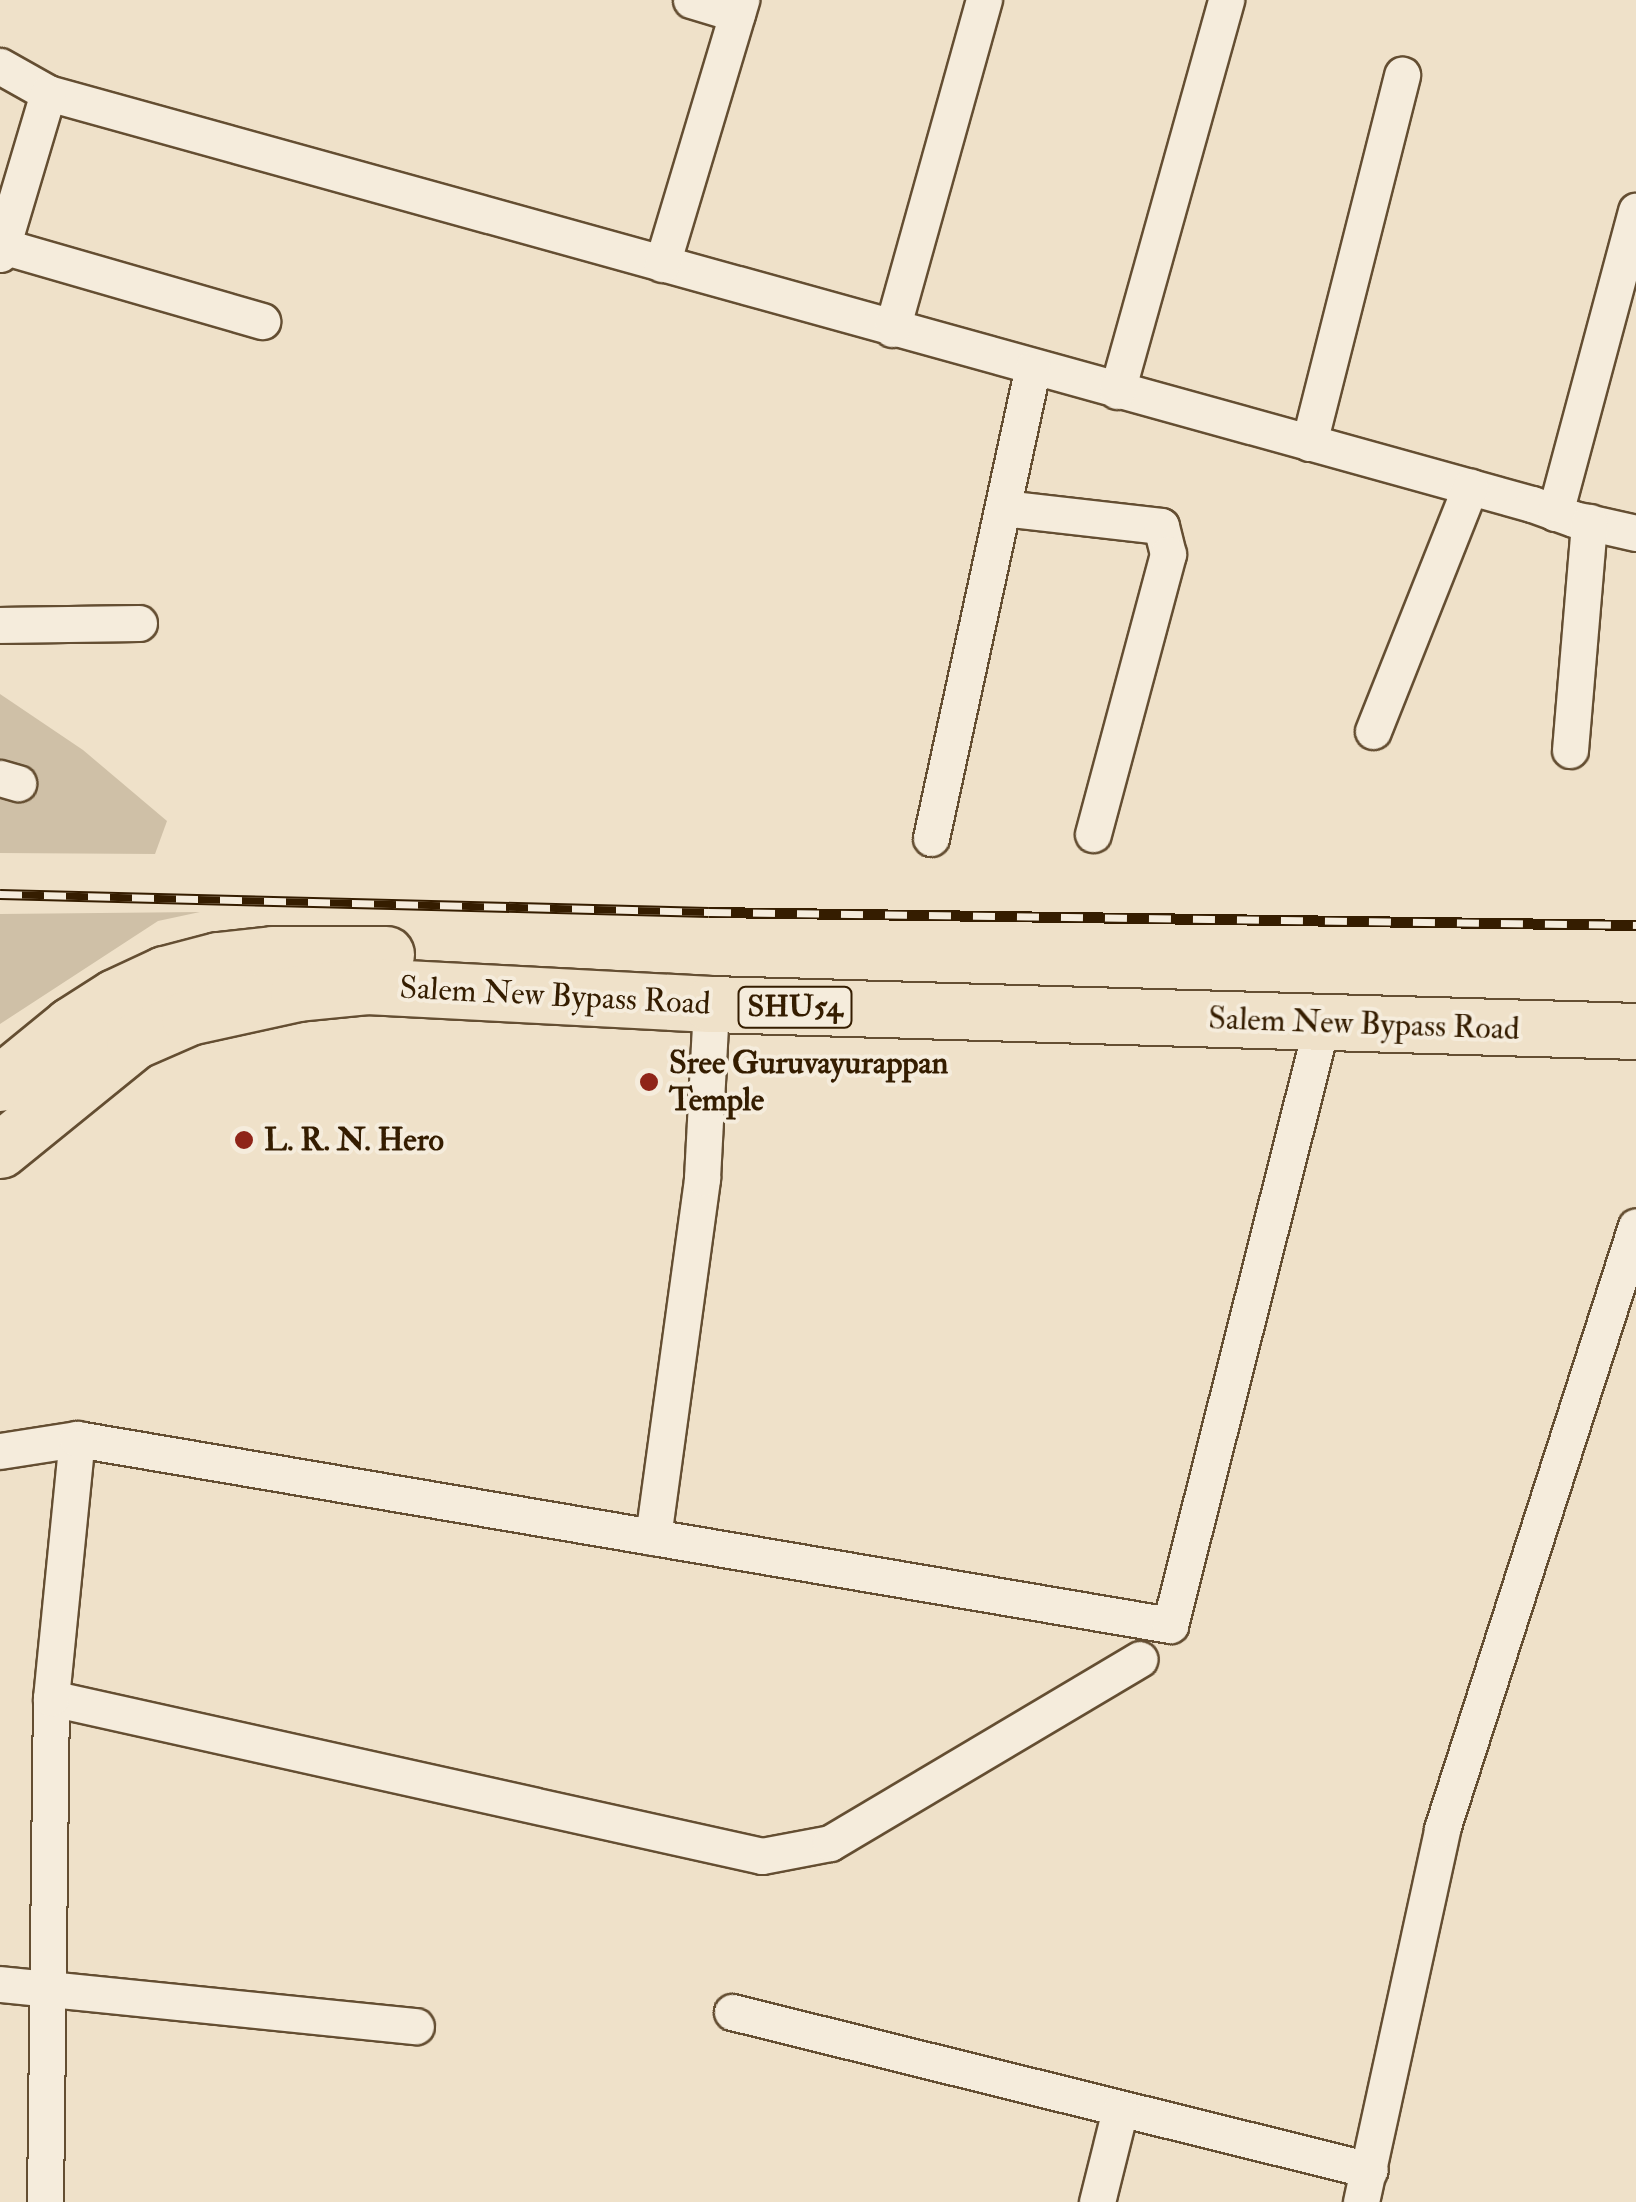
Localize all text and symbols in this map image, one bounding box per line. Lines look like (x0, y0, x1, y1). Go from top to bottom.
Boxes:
street label: Salem New Bypass Road (398, 969, 712, 1023)
road number: SHU54 (738, 982, 852, 1032)
street label: Salem New Bypass Road (1208, 999, 1520, 1049)
place label: Sree Guruvayurappan Temple (669, 1045, 948, 1120)
marker: Sree Guruvayurappan Temple (638, 1071, 660, 1093)
place label: L. R. N. Hero (264, 1121, 444, 1159)
marker: L. R. N. Hero (233, 1129, 255, 1151)

